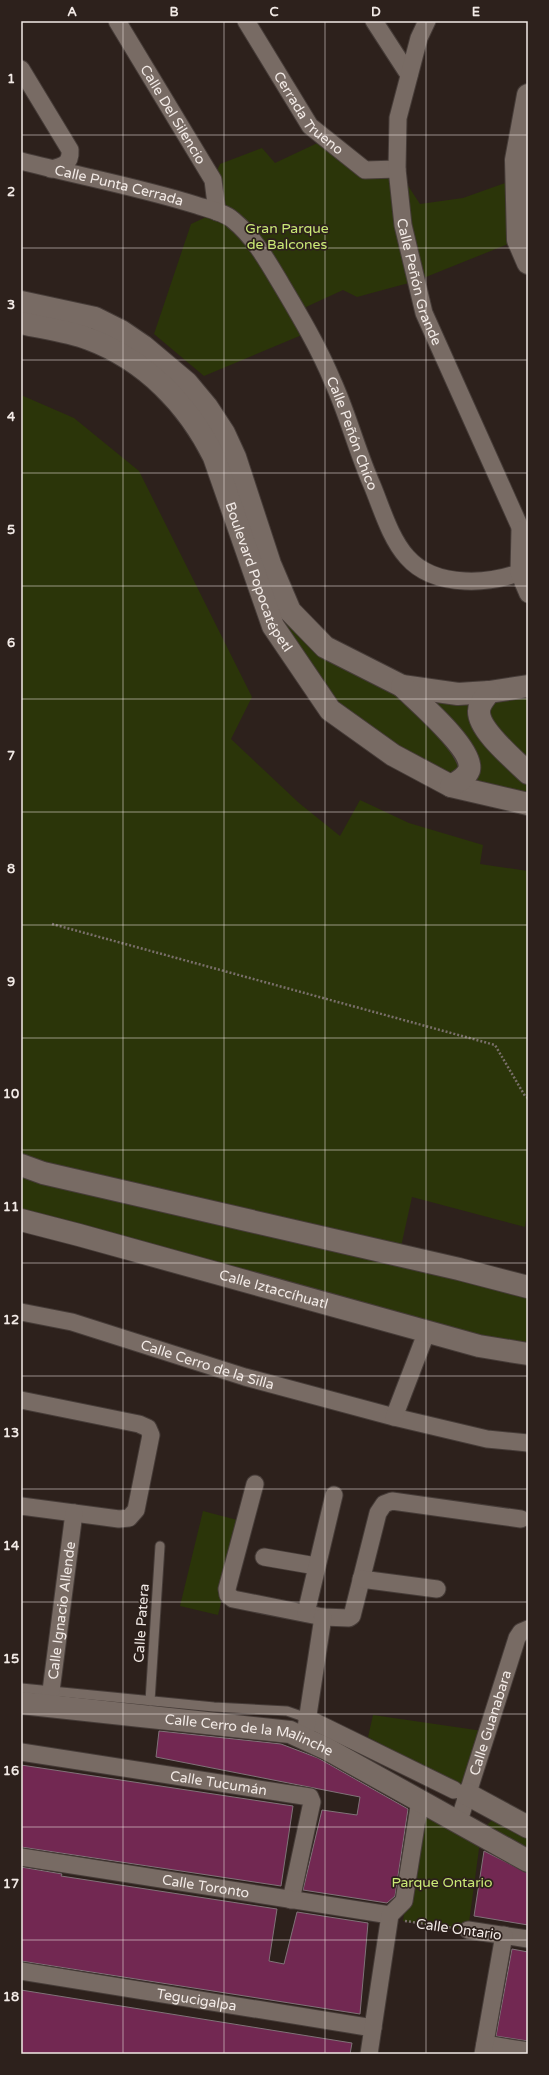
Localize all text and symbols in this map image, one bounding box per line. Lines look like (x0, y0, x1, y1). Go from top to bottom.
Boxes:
text: A (67, 4, 77, 20)
text: B (169, 4, 179, 20)
text: C (269, 4, 279, 20)
text: D (371, 4, 381, 20)
text: E (472, 4, 480, 20)
street label: Calle Del Silencio (136, 62, 209, 167)
street label: Cerrada Trueno (270, 68, 347, 158)
text: 1 (7, 71, 15, 87)
street label: Calle Punta Cerrada (53, 162, 185, 210)
text: 2 (7, 184, 15, 200)
street label: Calle Peñón Grande (393, 217, 445, 348)
park label: Gran Parque de Balcones (245, 220, 329, 253)
text: 3 (7, 297, 15, 313)
street label: Calle Peñón Chico (323, 374, 381, 493)
text: 4 (7, 409, 16, 425)
street label: Boulevard Popocatépetl (221, 500, 296, 655)
text: 5 (7, 522, 15, 538)
text: 6 (7, 635, 15, 651)
text: 7 (7, 748, 15, 764)
text: 8 (7, 861, 15, 877)
text: 9 (7, 974, 15, 990)
text: 10 (3, 1086, 19, 1102)
text: 11 (3, 1199, 19, 1215)
street label: Calle Iztaccíhuatl (217, 1266, 330, 1313)
text: 12 (3, 1312, 19, 1328)
street label: Calle Cerro de la Silla (139, 1336, 276, 1393)
text: 13 (3, 1425, 19, 1441)
text: 14 (3, 1538, 20, 1554)
street label: Calle Ignacio Allende (45, 1540, 79, 1681)
street label: Calle Patera (130, 1583, 153, 1663)
text: 15 (3, 1651, 19, 1667)
street label: Calle Guanabara (466, 1668, 515, 1778)
street label: Calle Cerro de la Malinche (164, 1711, 336, 1760)
text: 16 (3, 1763, 19, 1779)
street label: Calle Tucumán (169, 1767, 268, 1799)
street label: Calle Toronto (161, 1871, 251, 1902)
park label: Parque Ontario (391, 1874, 493, 1891)
text: 17 (3, 1876, 19, 1892)
street label: Calle Ontario (415, 1915, 503, 1944)
street label: Tegucigalpa (155, 1985, 238, 2015)
text: 18 (3, 1989, 19, 2005)

